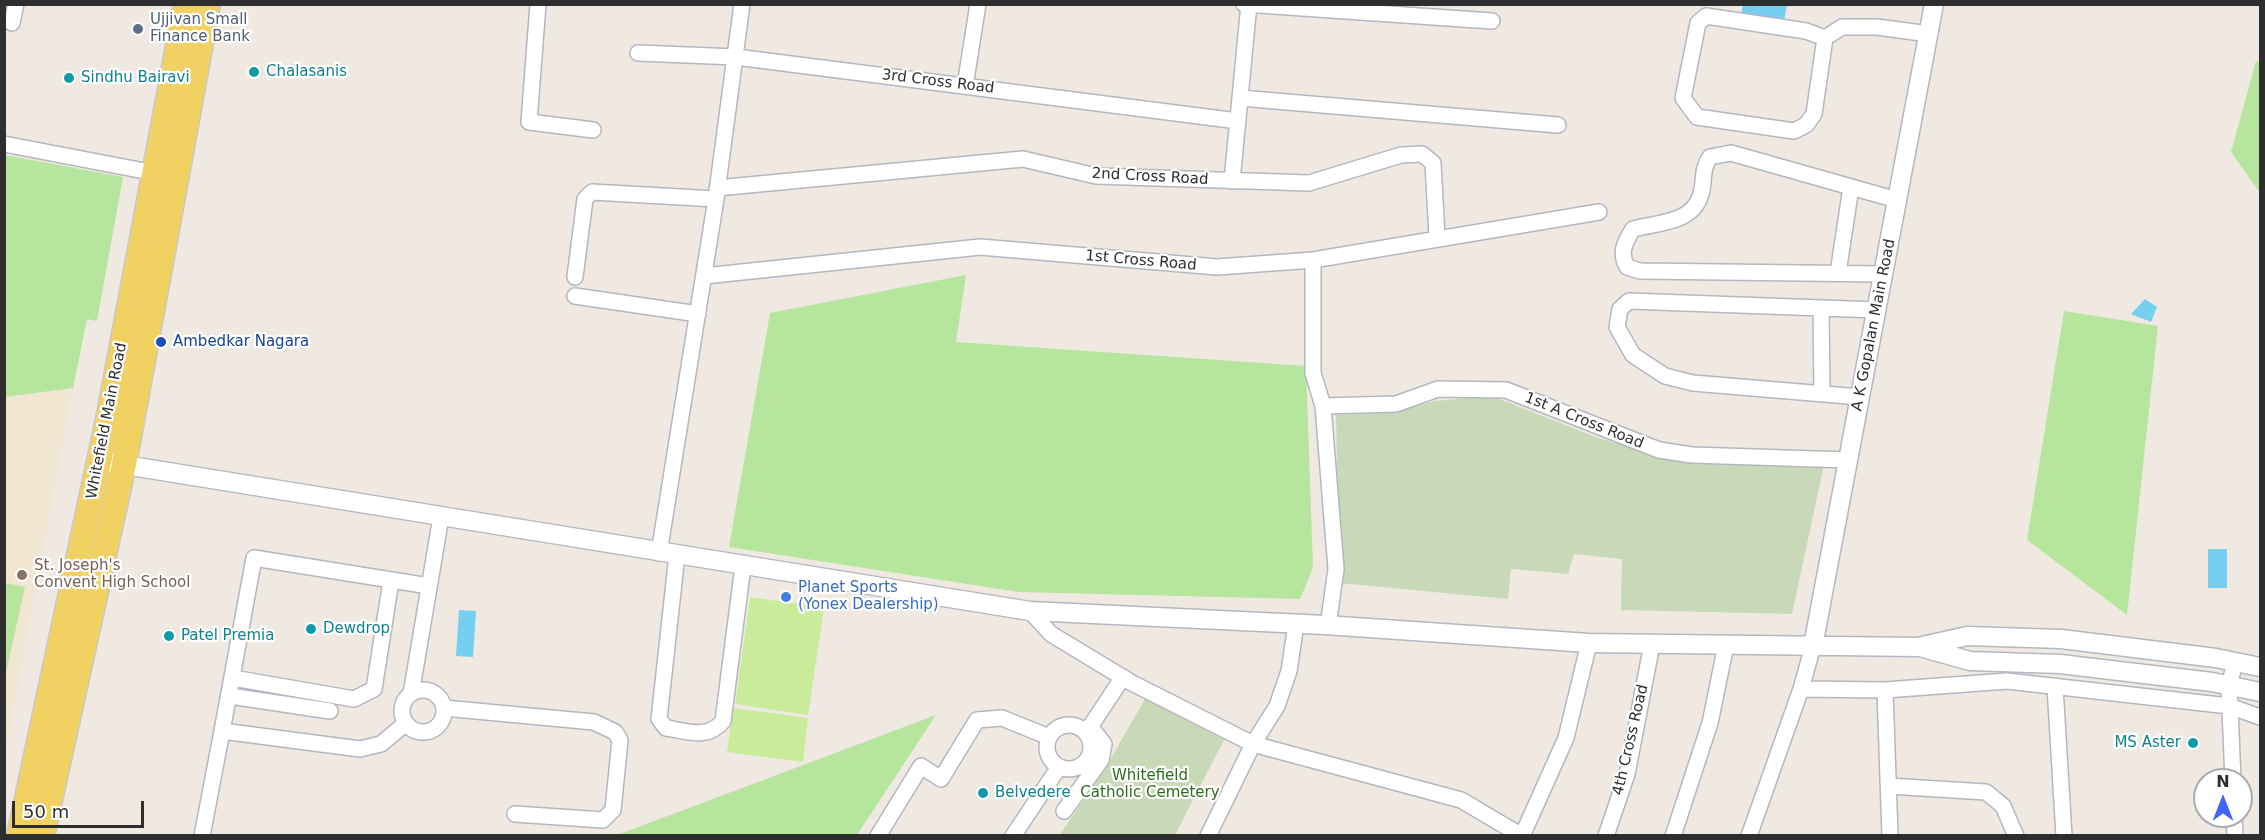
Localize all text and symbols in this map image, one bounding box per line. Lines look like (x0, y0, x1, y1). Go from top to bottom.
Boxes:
place label: Ujjivan Small Finance Bank (150, 11, 250, 46)
marker: Ujjivan Small Finance Bank (131, 22, 145, 36)
place label: Chalasanis (266, 63, 347, 81)
marker: Chalasanis (247, 65, 261, 79)
street label: 3rd Cross Road (881, 66, 995, 98)
place label: Sindhu Bairavi (81, 69, 190, 87)
marker: Sindhu Bairavi (62, 71, 76, 85)
street label: 2nd Cross Road (1091, 165, 1209, 189)
street label: A K Gopalan Main Road (1848, 237, 1900, 413)
street label: 1st Cross Road (1085, 247, 1197, 275)
place label: Ambedkar Nagara (173, 333, 309, 351)
marker: Ambedkar Nagara (154, 335, 168, 349)
street label: Whitefield Main Road (83, 341, 131, 501)
street label: 1st A Cross Road (1522, 389, 1646, 453)
place label: St. Joseph's Convent High School (34, 557, 190, 592)
marker: St. Joseph's Convent High School (15, 568, 29, 582)
place label: Planet Sports (Yonex Dealership) (798, 579, 939, 614)
marker: Planet Sports (Yonex Dealership) (779, 590, 793, 604)
place label: Dewdrop (323, 620, 390, 638)
marker: Dewdrop (304, 622, 318, 636)
place label: Patel Premia (181, 627, 274, 645)
marker: Patel Premia (162, 629, 176, 643)
street label: 4th Cross Road (1609, 683, 1653, 797)
place label: MS Aster (2114, 734, 2181, 752)
marker: MS Aster (2186, 736, 2200, 750)
park label: Whitefield Catholic Cemetery (1080, 767, 1220, 802)
north arrow (2193, 768, 2253, 828)
text: N (2216, 772, 2230, 791)
place label: Belvedere (995, 784, 1071, 802)
marker: Belvedere (976, 786, 990, 800)
scale bar (15, 789, 147, 827)
text: 50 m (23, 801, 69, 822)

